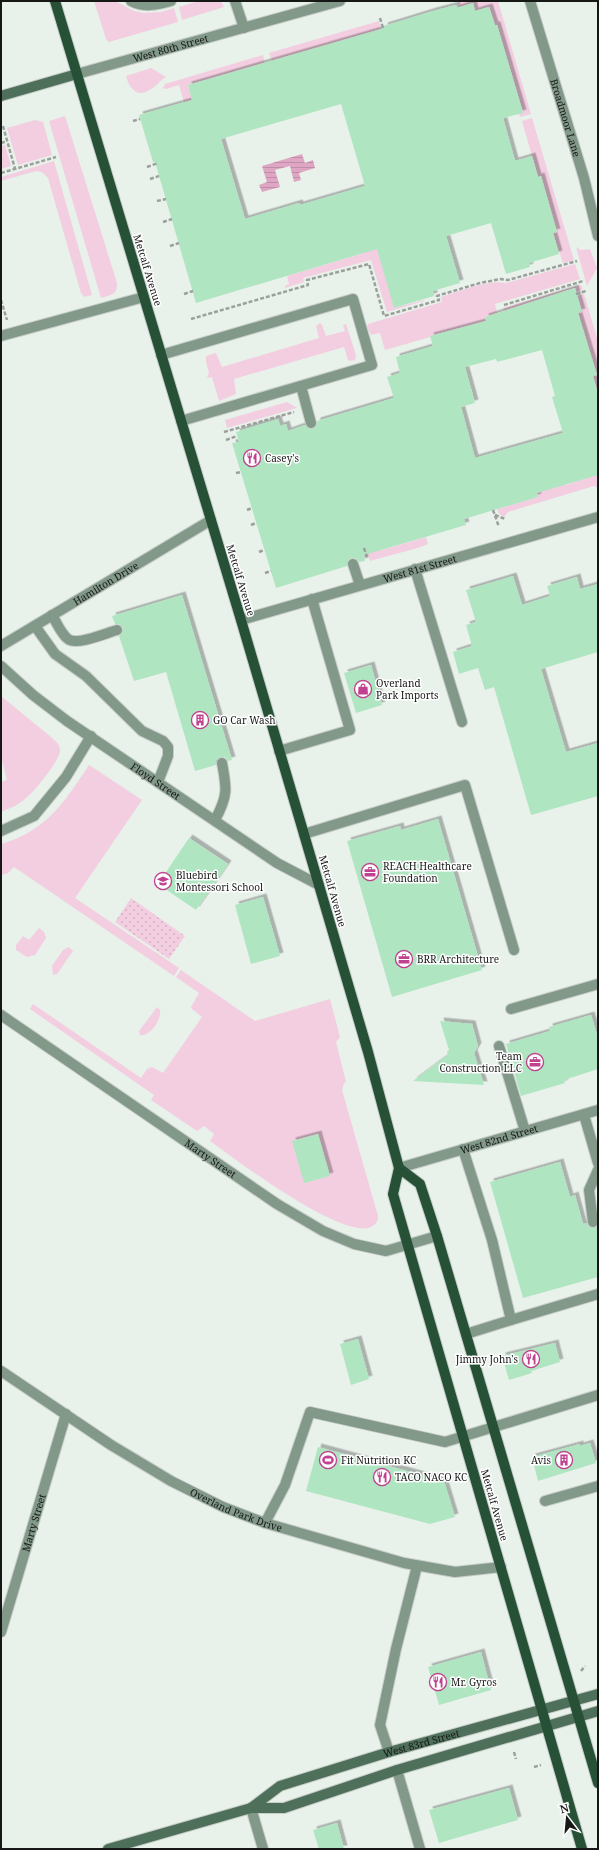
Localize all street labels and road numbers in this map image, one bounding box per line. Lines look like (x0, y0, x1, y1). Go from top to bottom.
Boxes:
street label: West 80th Street (131, 31, 210, 65)
street label: Broadmoor Lane (547, 77, 584, 158)
street label: Metcalf Avenue (130, 233, 166, 307)
street label: Metcalf Avenue (223, 543, 259, 617)
street label: West 81st Street (381, 551, 458, 586)
street label: Hamilton Drive (70, 558, 141, 608)
street label: Floyd Street (128, 759, 184, 803)
street label: Metcalf Avenue (316, 854, 350, 928)
street label: West 82nd Street (458, 1121, 540, 1157)
street label: Marty Street (182, 1136, 239, 1181)
street label: Metcalf Avenue (478, 1468, 512, 1542)
street label: Overland Park Drive (188, 1485, 284, 1535)
street label: Marty Street (18, 1492, 49, 1553)
street label: West 83rd Street (381, 1726, 461, 1760)

